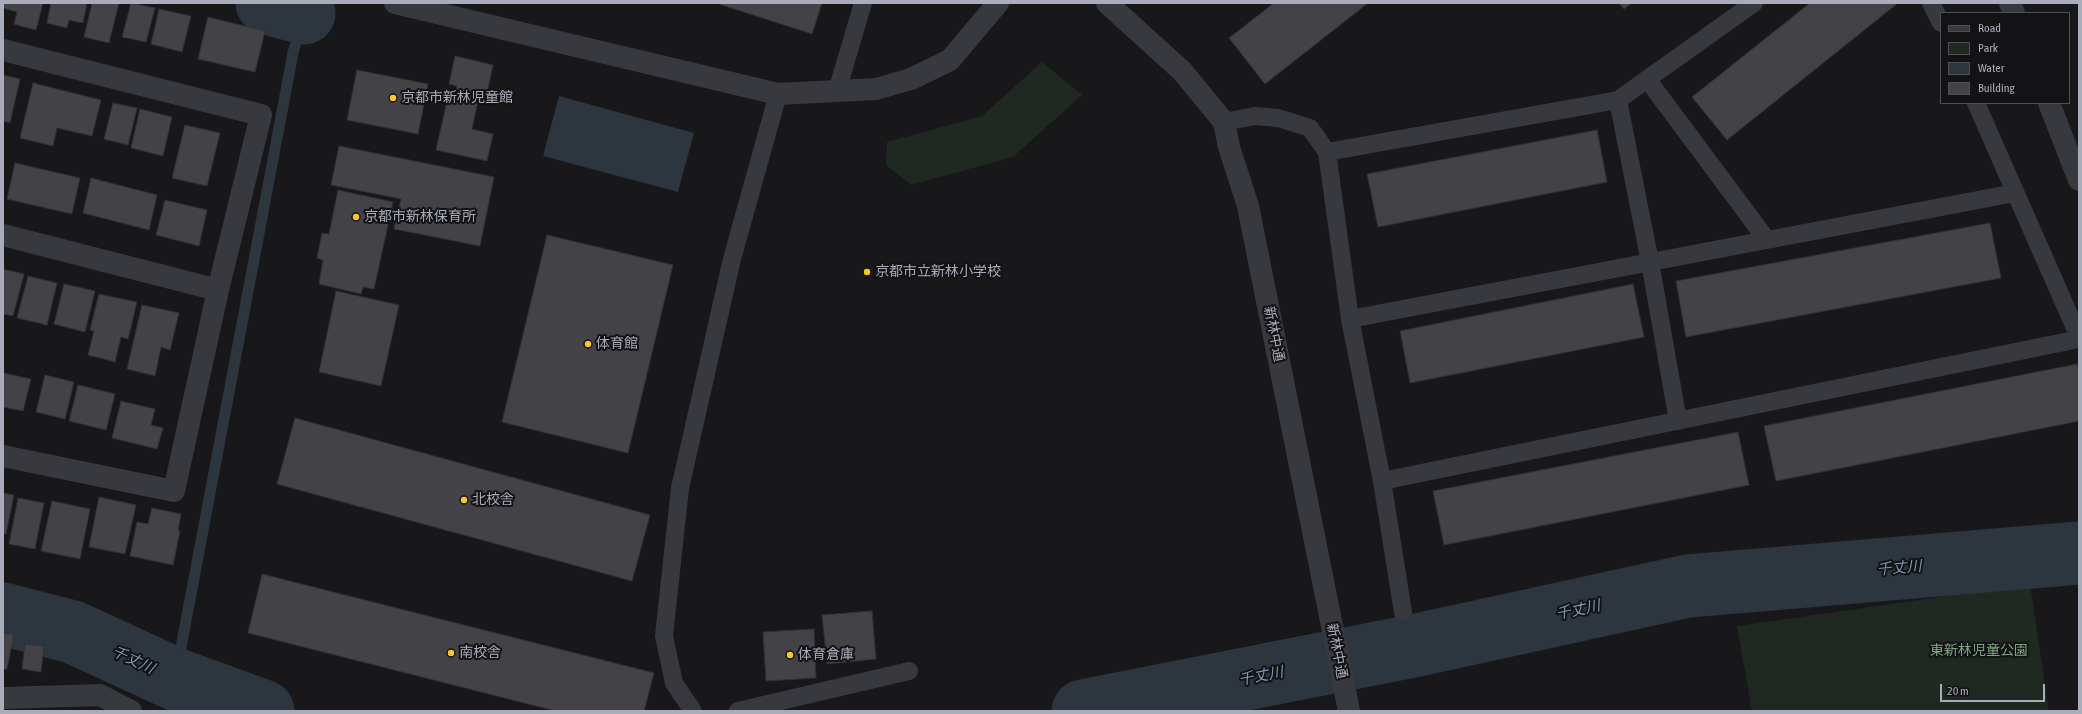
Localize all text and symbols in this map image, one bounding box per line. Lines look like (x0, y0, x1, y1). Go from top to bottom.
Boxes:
legend (1940, 12, 2070, 104)
text: Road (1978, 21, 2001, 35)
text: Park (1978, 41, 1998, 55)
text: Water (1978, 61, 2004, 75)
text: Building (1978, 81, 2015, 95)
place label: 京都市新林児童館 (401, 90, 513, 106)
marker: 京都市新林児童館 (388, 93, 398, 103)
place label: 京都市新林保育所 (364, 209, 476, 225)
marker: 京都市新林保育所 (351, 212, 361, 222)
place label: 京都市立新林小学校 (875, 264, 1001, 280)
marker: 京都市立新林小学校 (862, 267, 872, 277)
street label: 新林中通 (1260, 305, 1288, 363)
place label: 体育館 (596, 336, 638, 352)
marker: 体育館 (583, 339, 593, 349)
place label: 北校舎 (472, 492, 514, 508)
marker: 北校舎 (459, 495, 469, 505)
water label: 千丈川 (1876, 557, 1922, 579)
water label: 千丈川 (1554, 597, 1602, 623)
street label: 新林中通 (1323, 622, 1351, 680)
water label: 千丈川 (109, 642, 157, 678)
park label: 東新林児童公園 (1930, 643, 2028, 659)
place label: 南校舎 (459, 645, 501, 661)
place label: 体育倉庫 (798, 647, 854, 663)
marker: 南校舎 (446, 648, 456, 658)
marker: 体育倉庫 (785, 650, 795, 660)
water label: 千丈川 (1237, 663, 1285, 689)
scale bar (1942, 676, 2047, 702)
text: 20 m (1947, 684, 1969, 698)

